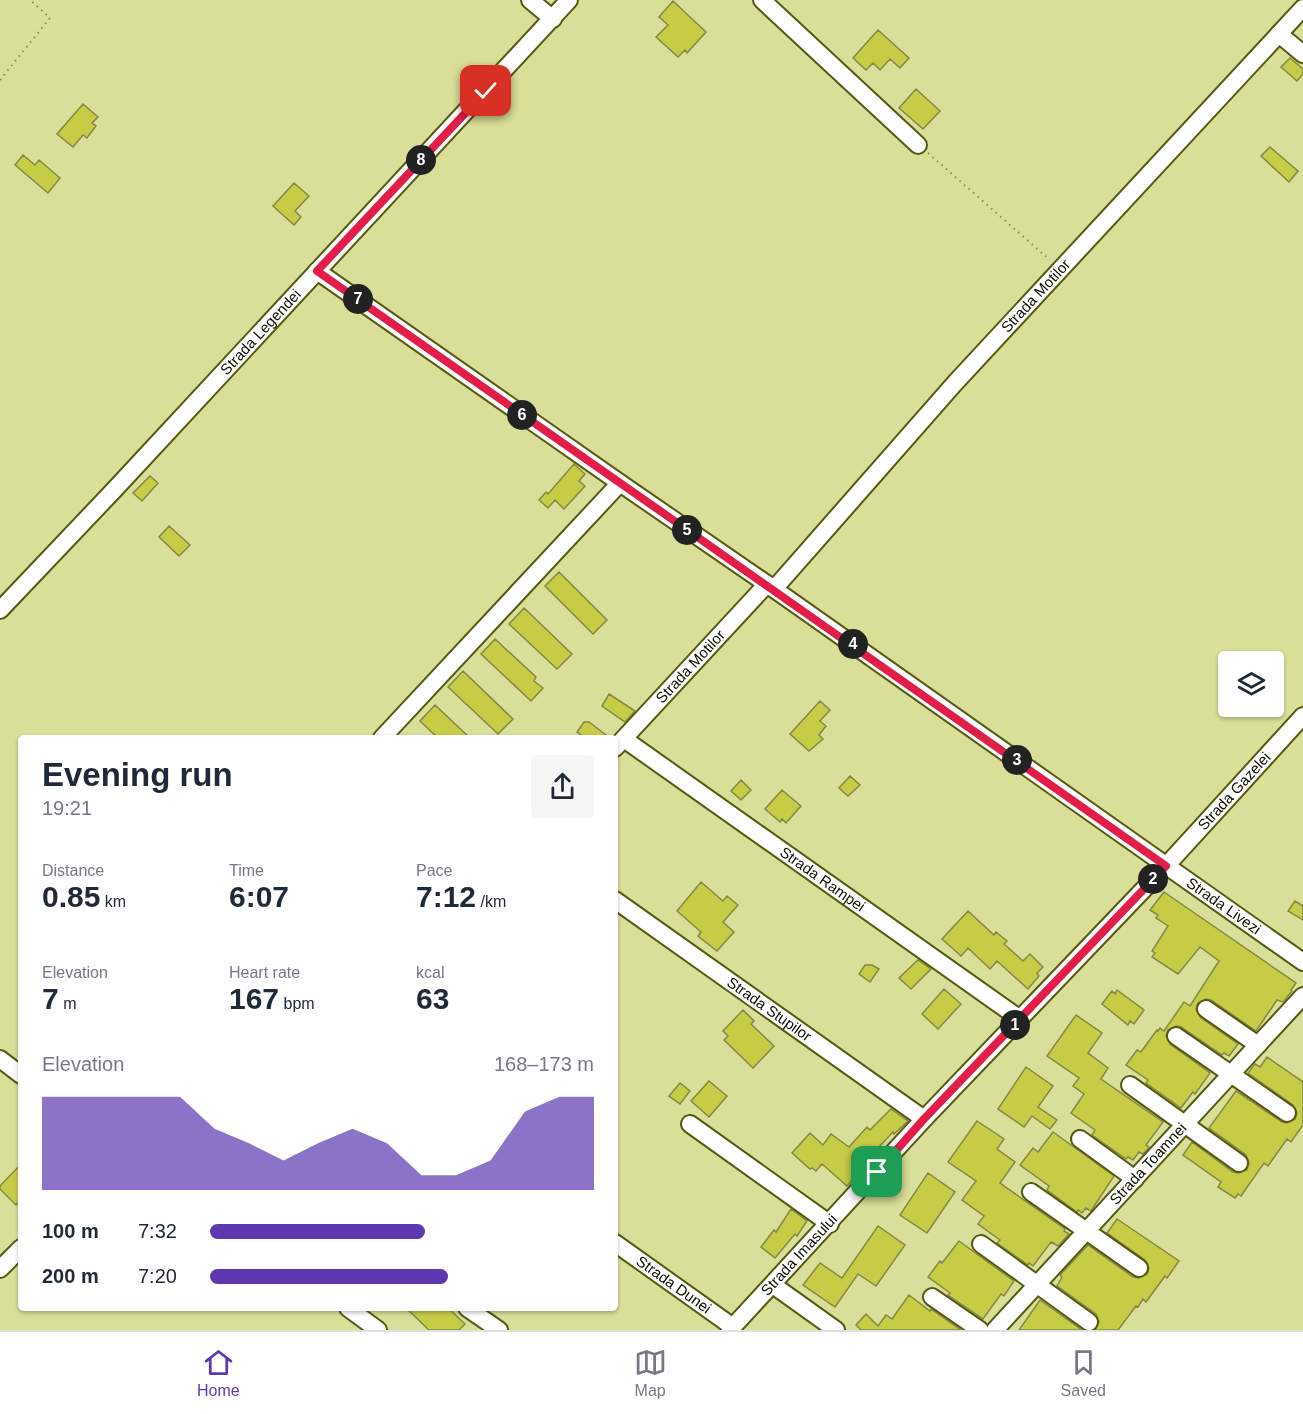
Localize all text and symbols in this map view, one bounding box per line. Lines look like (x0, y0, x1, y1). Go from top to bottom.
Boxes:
pin (460, 65, 511, 116)
icon: check (469, 74, 502, 107)
pin: 8 (406, 145, 436, 175)
text: 8 (417, 151, 425, 168)
street label: Strada Motilor (997, 256, 1073, 336)
pin: 7 (343, 284, 373, 314)
street label: Strada Legendei (217, 286, 304, 378)
text: 7 (354, 290, 362, 307)
pin: 6 (507, 400, 537, 430)
text: 6 (518, 406, 526, 423)
pin: 5 (672, 515, 702, 545)
text: 5 (683, 521, 691, 538)
street label: Strada Motilor (652, 626, 728, 706)
pin: 4 (838, 629, 868, 659)
text: 4 (849, 635, 857, 652)
map controls (1218, 651, 1284, 717)
button: layers (1218, 651, 1284, 717)
pin: 3 (1002, 745, 1032, 775)
street label: Strada Gazelei (1194, 749, 1274, 833)
text: 3 (1013, 751, 1021, 768)
button: share (531, 755, 594, 818)
text: Evening run (42, 756, 233, 793)
text: 19:21 (42, 797, 92, 819)
street label: Strada Rampei (777, 843, 868, 915)
text: Distance (42, 862, 104, 879)
text: Time (229, 862, 264, 879)
text: Pace (416, 862, 452, 879)
pin: 2 (1138, 864, 1168, 894)
text: 2 (1149, 870, 1157, 887)
street label: Strada Livezi (1184, 874, 1264, 938)
text: 0.85 (42, 880, 100, 913)
text: 6:07 (229, 880, 289, 913)
text: 7:12 (416, 880, 476, 913)
text: km (100, 893, 126, 910)
text: /km (476, 893, 506, 910)
text: Elevation (42, 964, 108, 981)
text: Heart rate (229, 964, 300, 981)
text: kcal (416, 964, 444, 981)
street label: Strada Stupilor (724, 973, 815, 1045)
text: 7 (42, 982, 59, 1015)
text: 167 (229, 982, 279, 1015)
text: 63 (416, 982, 449, 1015)
text: m (59, 995, 76, 1012)
text: bpm (279, 995, 315, 1012)
pin: 1 (1000, 1010, 1030, 1040)
text: 1 (1011, 1016, 1019, 1033)
text: Elevation (42, 1053, 124, 1075)
text: 168–173 m (494, 1053, 594, 1075)
street label: Strada Toamnei (1106, 1119, 1190, 1208)
pin (851, 1146, 902, 1197)
icon: arrive (860, 1155, 893, 1188)
street label: Strada Imasului (757, 1210, 840, 1299)
text: 100 m (42, 1220, 99, 1242)
text: 7:32 (138, 1220, 177, 1242)
street label: Strada Dunei (633, 1252, 715, 1317)
text: 200 m (42, 1265, 99, 1287)
text: 7:20 (138, 1265, 177, 1287)
tab: Home (197, 1346, 240, 1400)
tab: Map (634, 1346, 667, 1400)
tab: Saved (1061, 1346, 1106, 1400)

